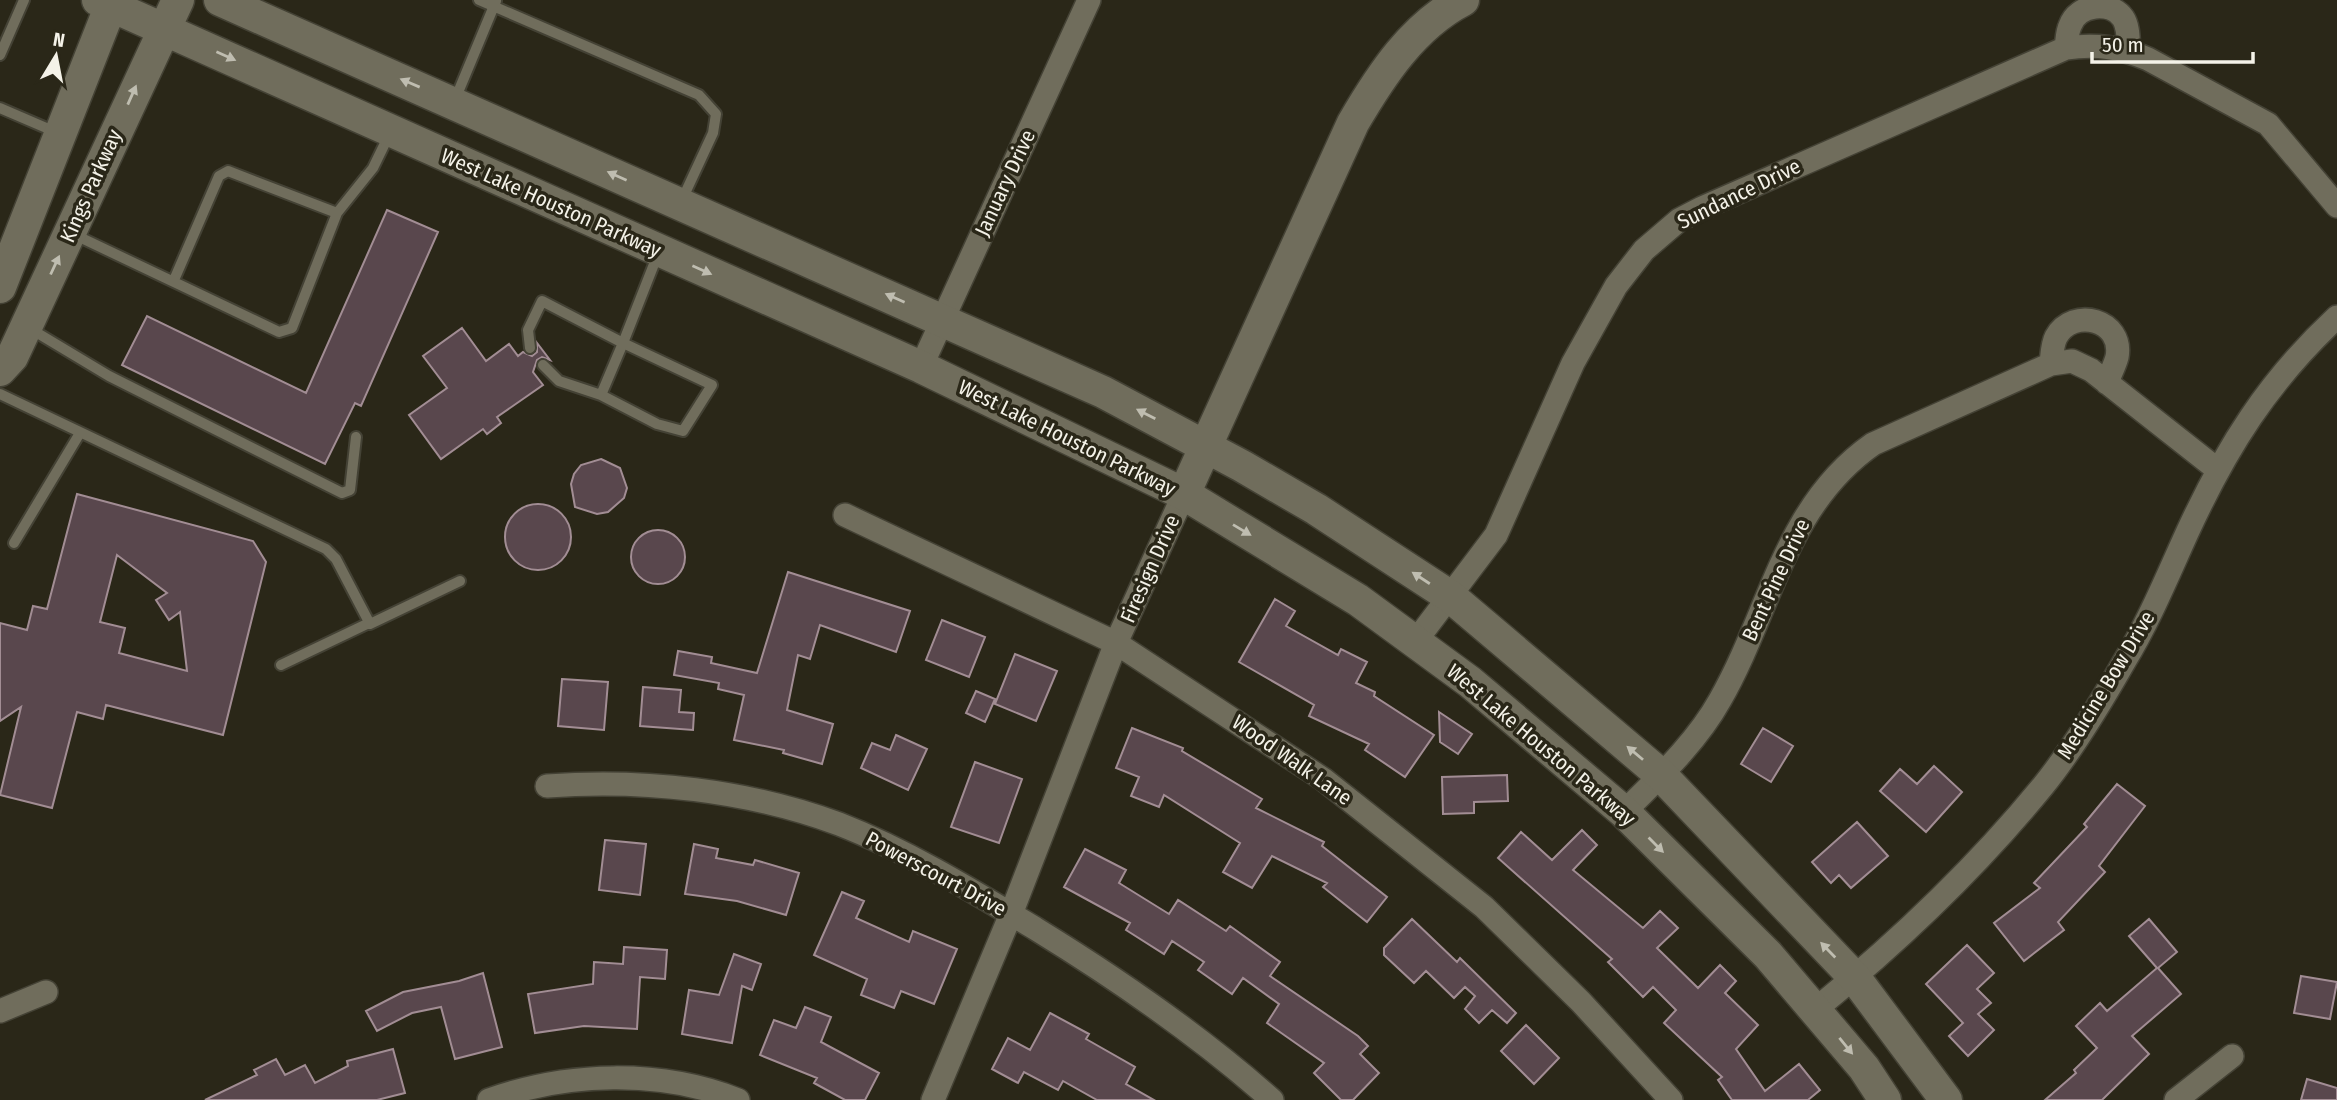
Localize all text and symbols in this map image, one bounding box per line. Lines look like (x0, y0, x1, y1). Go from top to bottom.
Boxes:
north arrow (21, 21, 91, 91)
scale bar (2092, 21, 2253, 65)
text: N (51, 27, 66, 52)
text: 50 m (2102, 32, 2144, 58)
one-way arrow (216, 50, 236, 62)
one-way arrow (399, 77, 420, 88)
one-way arrow (127, 85, 138, 105)
street label: Kings Parkway (54, 125, 128, 247)
street label: January Drive (969, 126, 1041, 240)
street label: West Lake Houston Parkway (437, 143, 666, 264)
street label: Sundance Drive (1673, 153, 1805, 235)
one-way arrow (607, 170, 628, 181)
one-way arrow (49, 255, 61, 275)
one-way arrow (691, 265, 712, 276)
one-way arrow (885, 292, 905, 304)
street label: West Lake Houston Parkway (954, 374, 1180, 502)
one-way arrow (1136, 408, 1156, 419)
street label: Firesign Drive (1115, 511, 1185, 627)
street label: Bent Pine Drive (1736, 515, 1816, 645)
one-way arrow (1233, 523, 1252, 536)
one-way arrow (1412, 571, 1430, 585)
street label: Medicine Bow Drive (2052, 606, 2160, 764)
street label: West Lake Houston Parkway (1441, 658, 1641, 832)
street label: Wood Walk Lane (1227, 709, 1357, 811)
one-way arrow (1626, 745, 1644, 760)
street label: Powerscourt Drive (861, 826, 1011, 922)
one-way arrow (1647, 836, 1664, 852)
one-way arrow (1821, 942, 1837, 959)
one-way arrow (1838, 1036, 1853, 1054)

